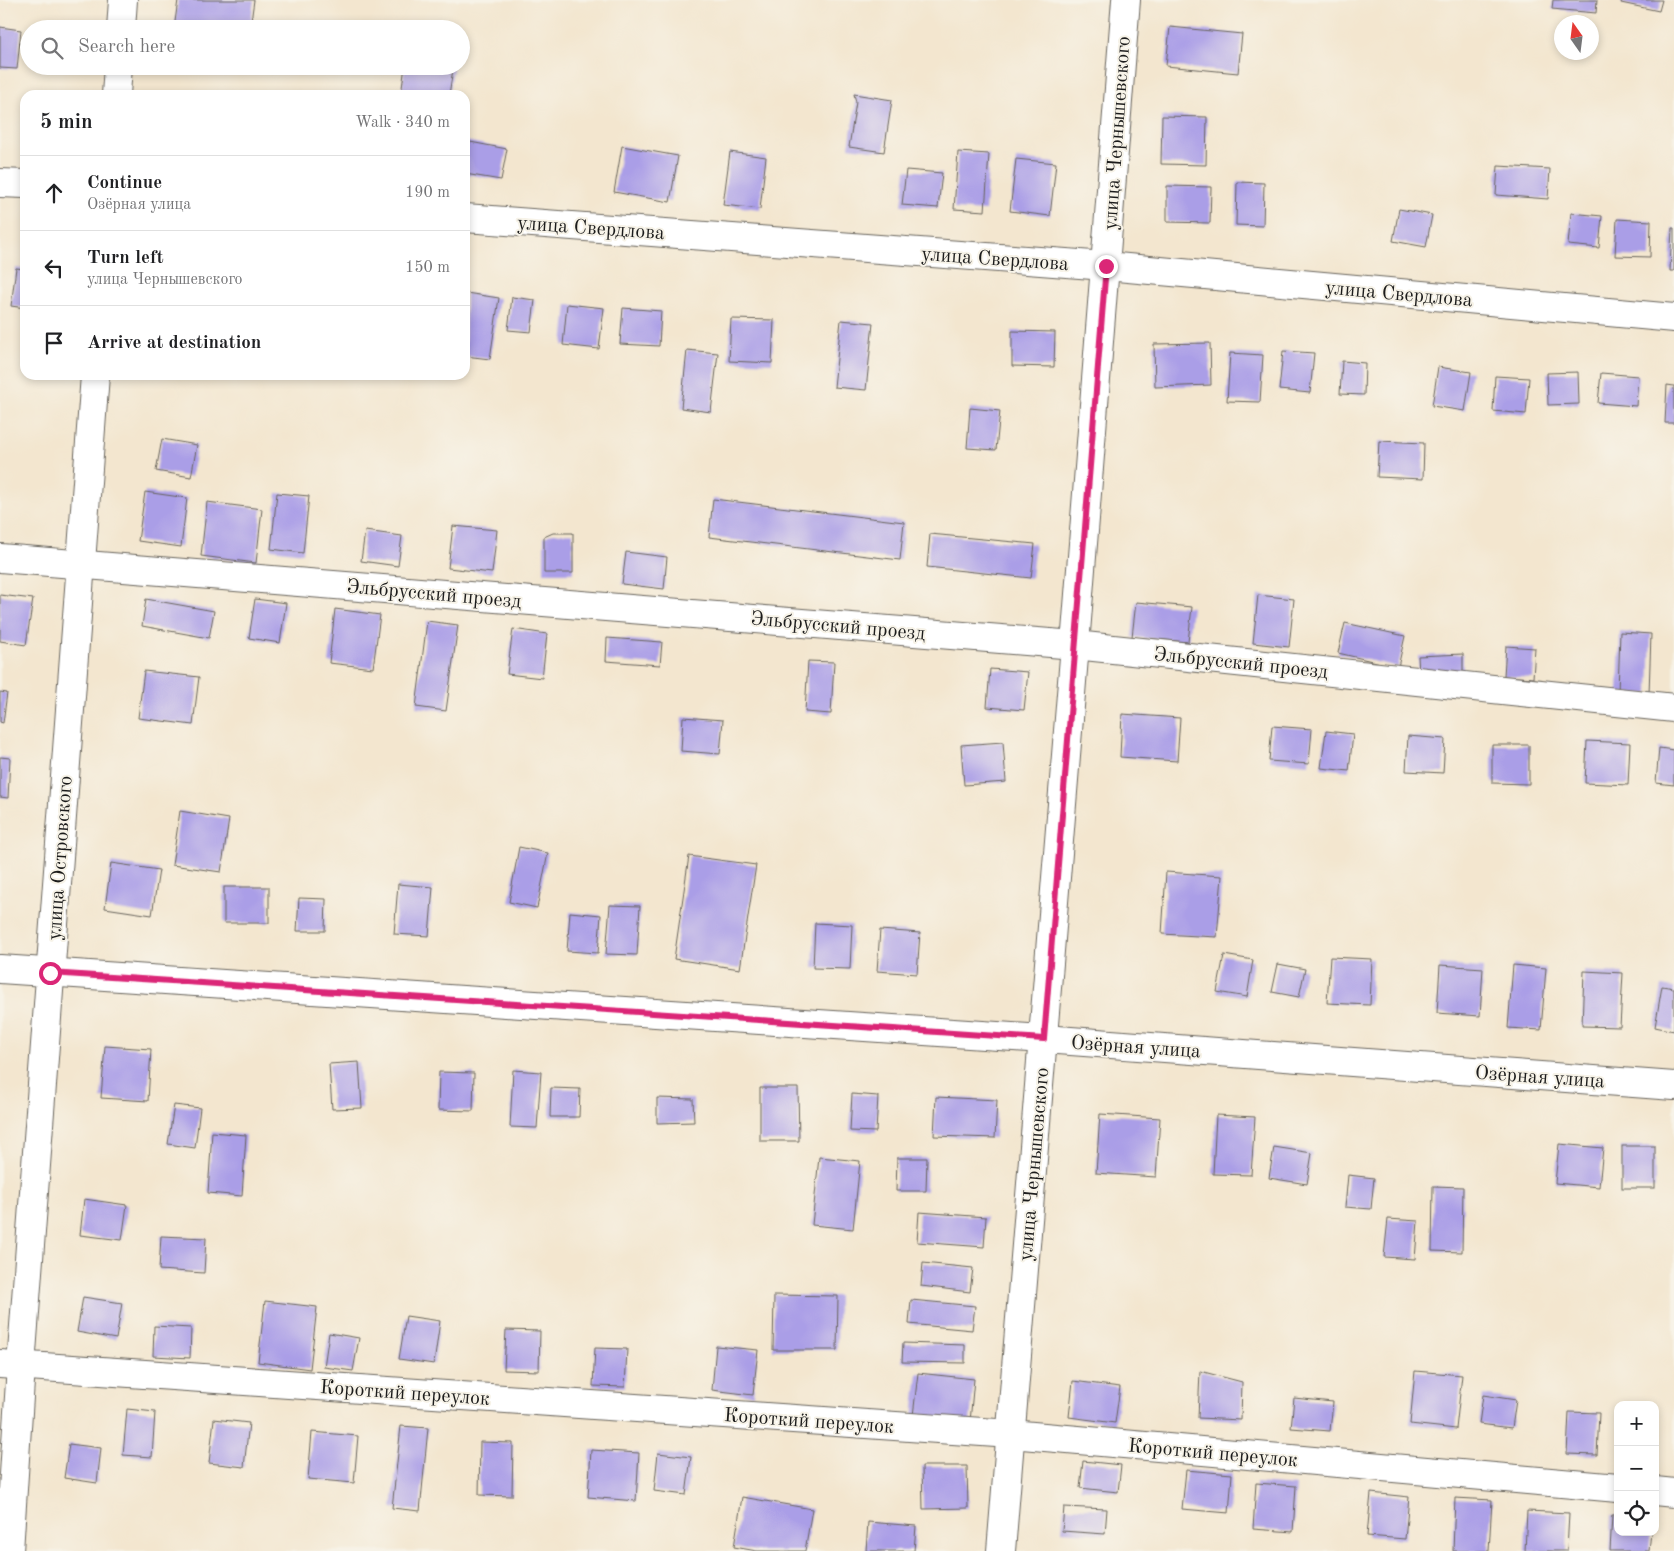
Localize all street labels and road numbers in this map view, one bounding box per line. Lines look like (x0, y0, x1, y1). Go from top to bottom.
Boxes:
street label: улица Чернышевского (1101, 35, 1135, 231)
street label: улица Свердлова (516, 214, 666, 244)
street label: улица Свердлова (920, 245, 1070, 275)
street label: улица Свердлова (1324, 279, 1474, 311)
street label: Эльбрусский проезд (346, 577, 522, 613)
street label: Эльбрусский проезд (750, 609, 926, 645)
street label: Эльбрусский проезд (1153, 645, 1329, 683)
street label: улица Островского (45, 775, 77, 941)
street label: Озёрная улица (1070, 1033, 1202, 1063)
street label: Озёрная улица (1474, 1063, 1606, 1093)
street label: улица Чернышевского (1017, 1066, 1053, 1262)
street label: Короткий переулок (319, 1378, 491, 1410)
street label: Короткий переулок (723, 1406, 895, 1438)
street label: Короткий переулок (1127, 1437, 1299, 1471)

